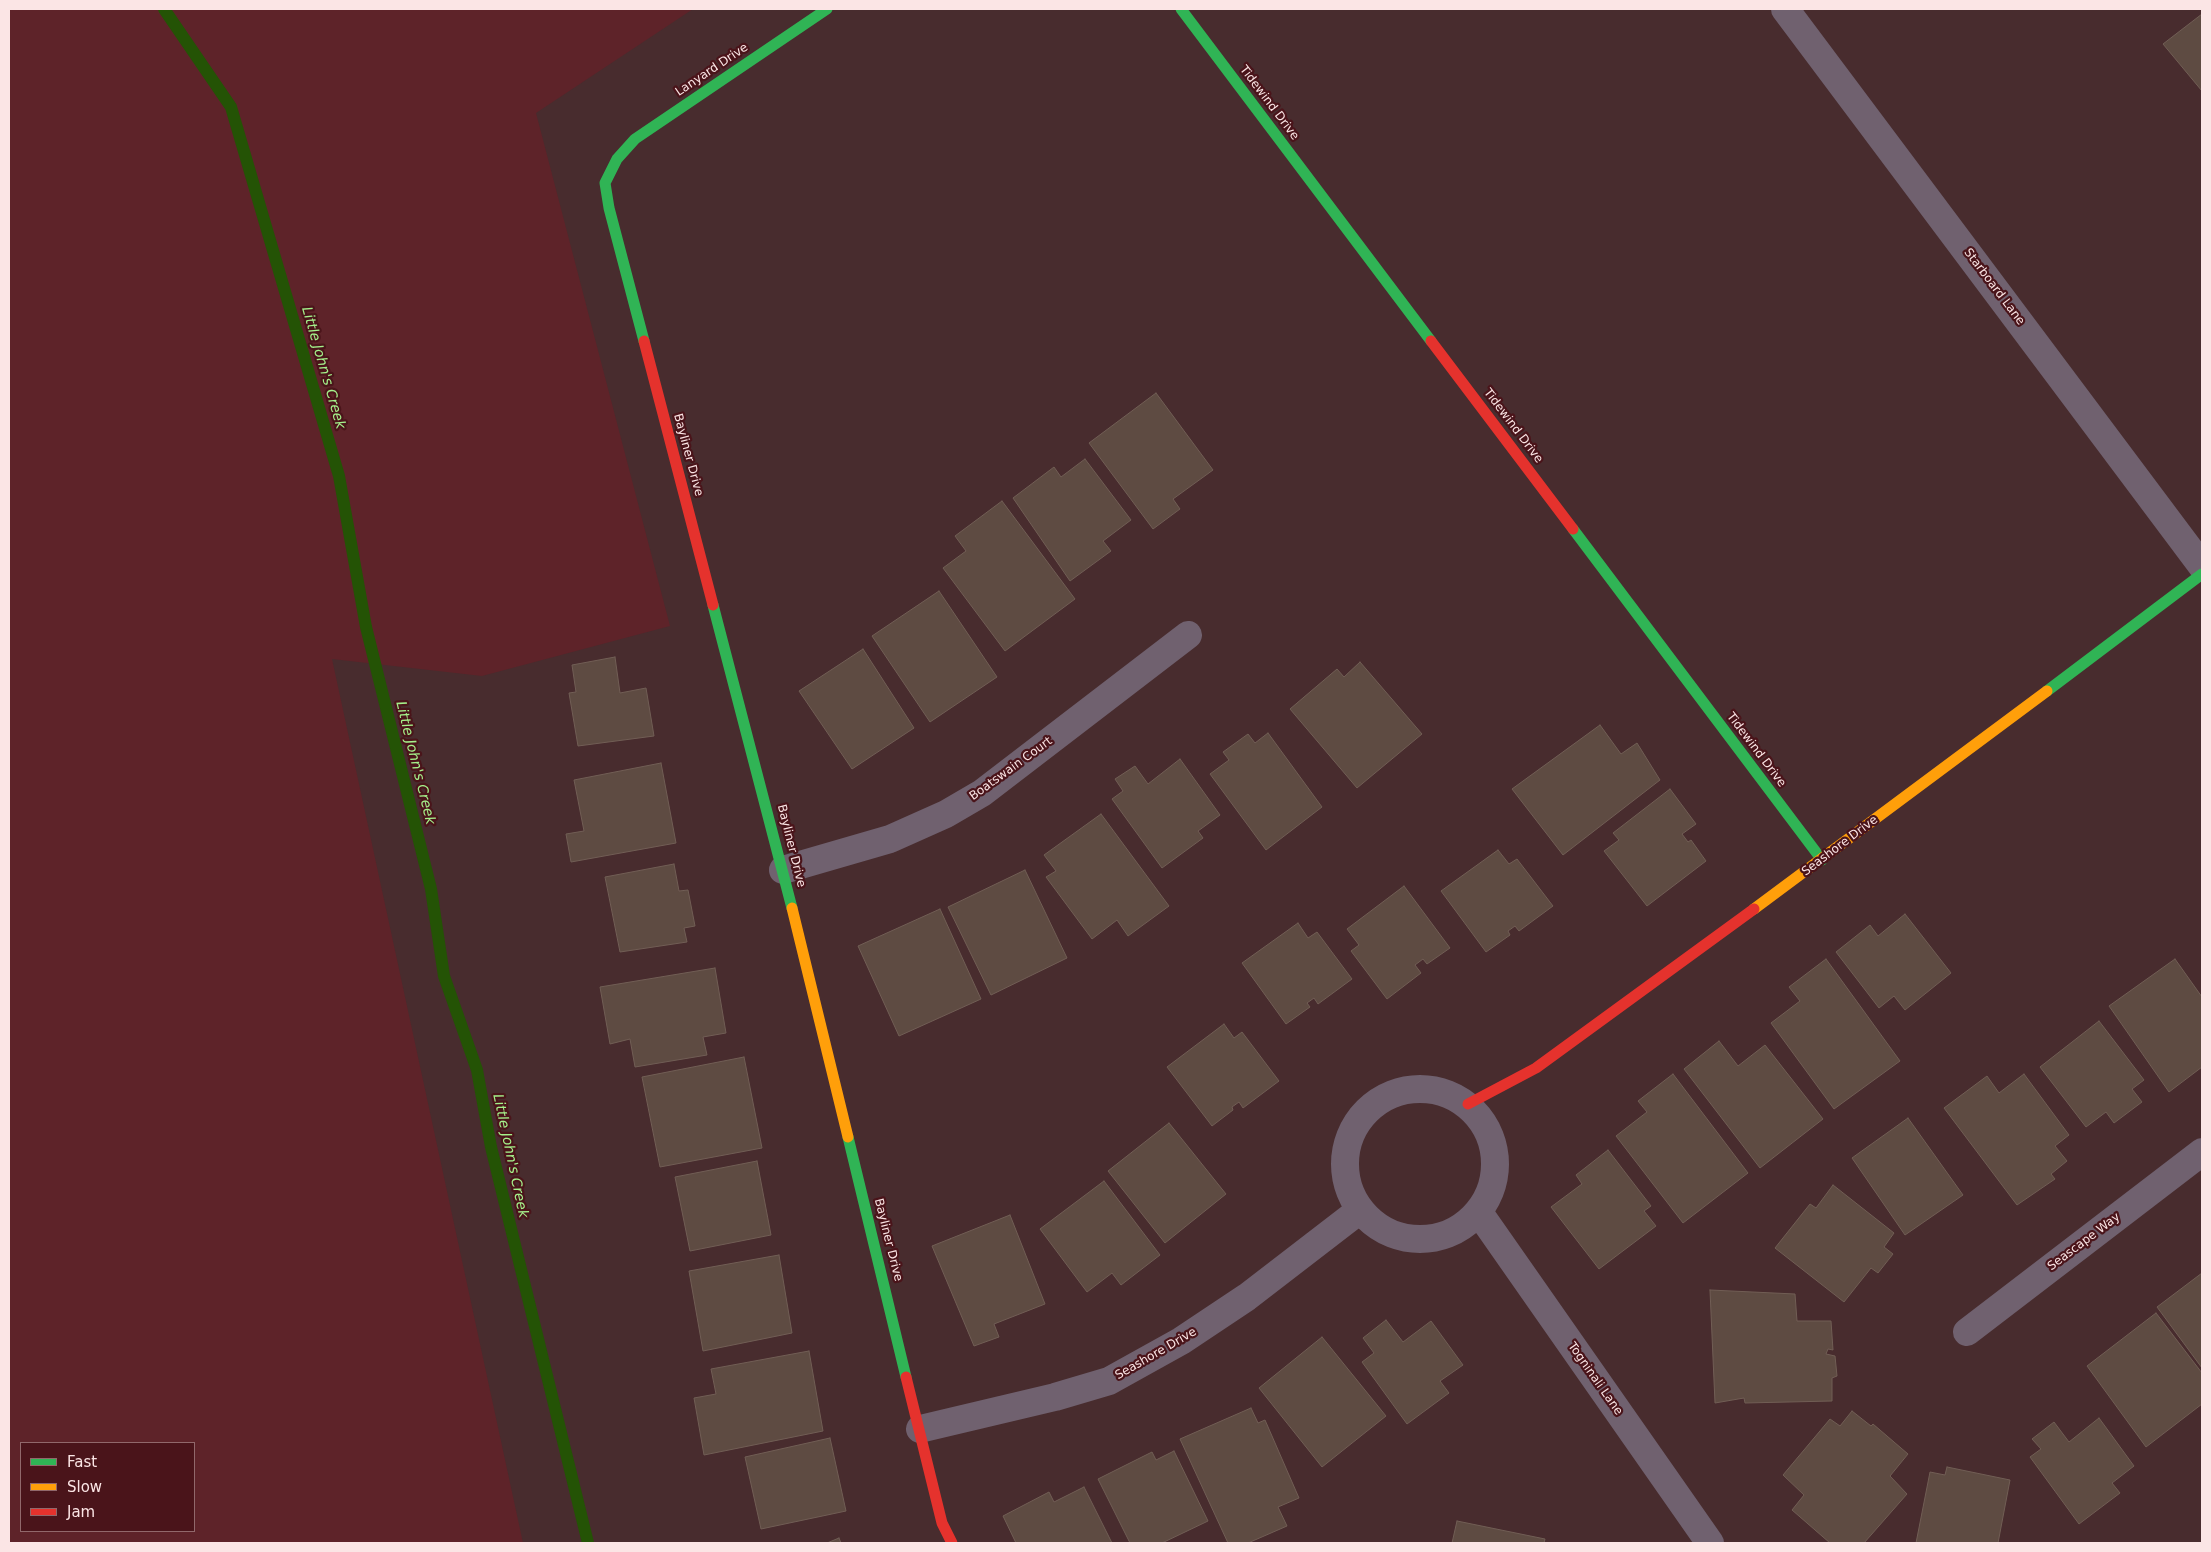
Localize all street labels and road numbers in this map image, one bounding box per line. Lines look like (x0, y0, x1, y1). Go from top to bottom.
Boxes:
street label: Lanyard Drive (673, 40, 751, 100)
street label: Tidewind Drive (1236, 63, 1302, 143)
street label: Starboard Lane (1961, 246, 2027, 328)
street label: Tidewind Drive (1480, 386, 1546, 466)
street label: Bayliner Drive (670, 412, 706, 498)
street label: Tidewind Drive (1723, 710, 1789, 790)
street label: Boatswain Court (967, 734, 1055, 804)
street label: Bayliner Drive (774, 803, 808, 889)
street label: Seashore Drive (1799, 813, 1881, 879)
street label: Bayliner Drive (871, 1197, 905, 1283)
street label: Seascape Way (2045, 1210, 2123, 1274)
street label: Seashore Drive (1113, 1325, 1199, 1383)
street label: Togninali Lane (1565, 1340, 1625, 1418)

